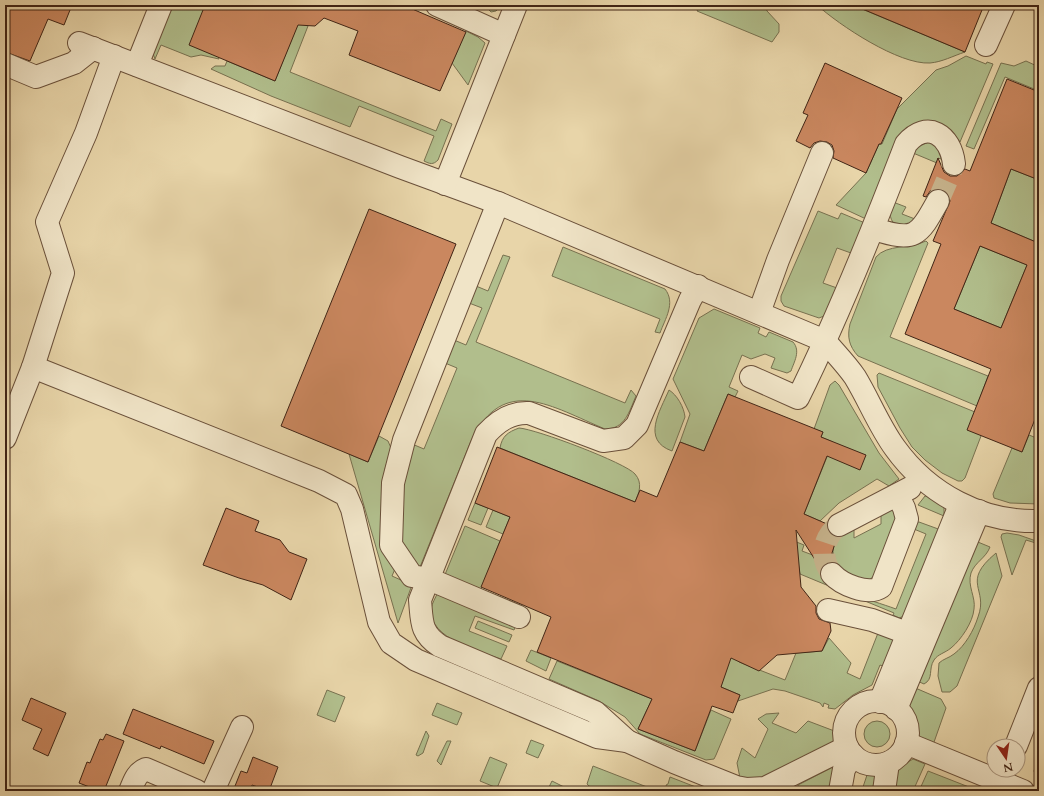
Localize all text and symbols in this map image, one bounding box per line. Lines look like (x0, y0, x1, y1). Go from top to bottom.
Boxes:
north arrow (986, 738, 1026, 778)
text: N (1001, 759, 1014, 776)

